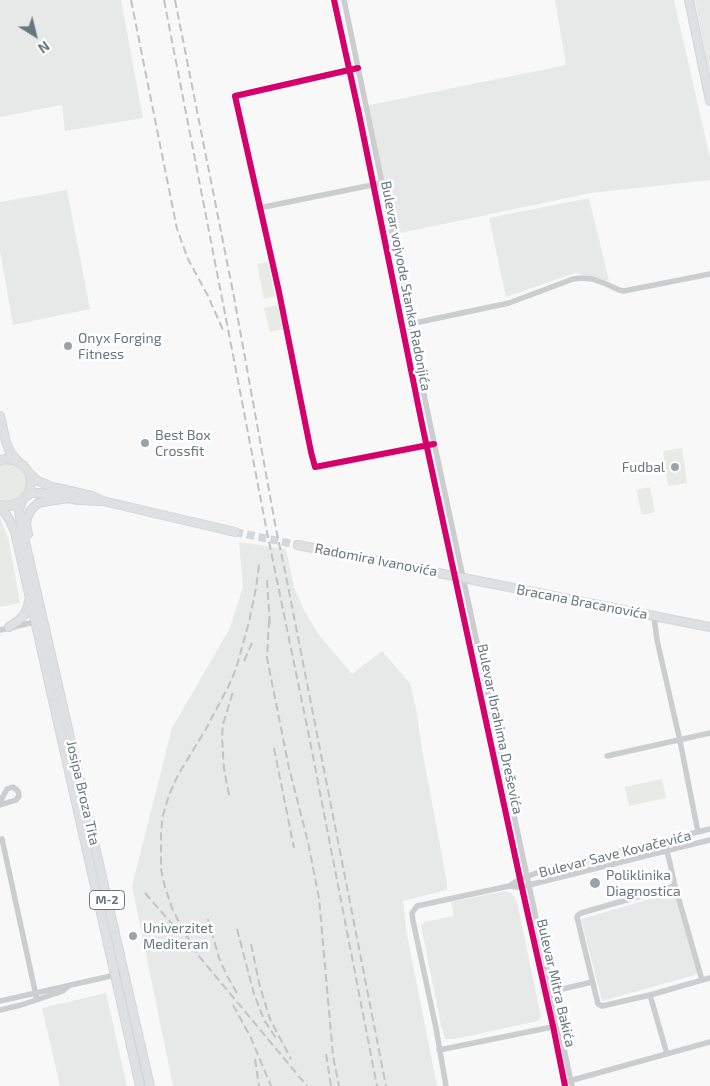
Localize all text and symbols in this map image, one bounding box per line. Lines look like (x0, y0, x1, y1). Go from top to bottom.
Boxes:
north arrow (10, 10, 60, 60)
text: N (35, 38, 53, 57)
street label: Bulevar vojvode Stanka Radonjića (377, 180, 435, 392)
place label: Onyx Forging Fitness (78, 330, 161, 362)
marker: Onyx Forging Fitness (62, 340, 74, 352)
place label: Best Box Crossfit (155, 427, 211, 460)
marker: Best Box Crossfit (139, 437, 151, 449)
place label: Fudbal (622, 459, 665, 475)
marker: Fudbal (669, 461, 681, 473)
street label: Radomira Ivanovića (313, 540, 439, 580)
street label: Bracana Bracanovića (515, 581, 649, 623)
street label: Bulevar Ibrahima Dreševića (474, 642, 526, 816)
street label: Josipa Broza Tita (63, 739, 103, 847)
street label: Bulevar Save Kovačevića (537, 827, 693, 881)
place label: Poliklinika Diagnostica (606, 867, 681, 900)
marker: Poliklinika Diagnostica (588, 876, 602, 890)
road number: M-2 (90, 890, 124, 910)
street label: Bulevar Mitra Bakića (533, 917, 579, 1049)
place label: Univerzitet Mediteran (143, 920, 213, 952)
marker: Univerzitet Mediteran (127, 930, 139, 942)

